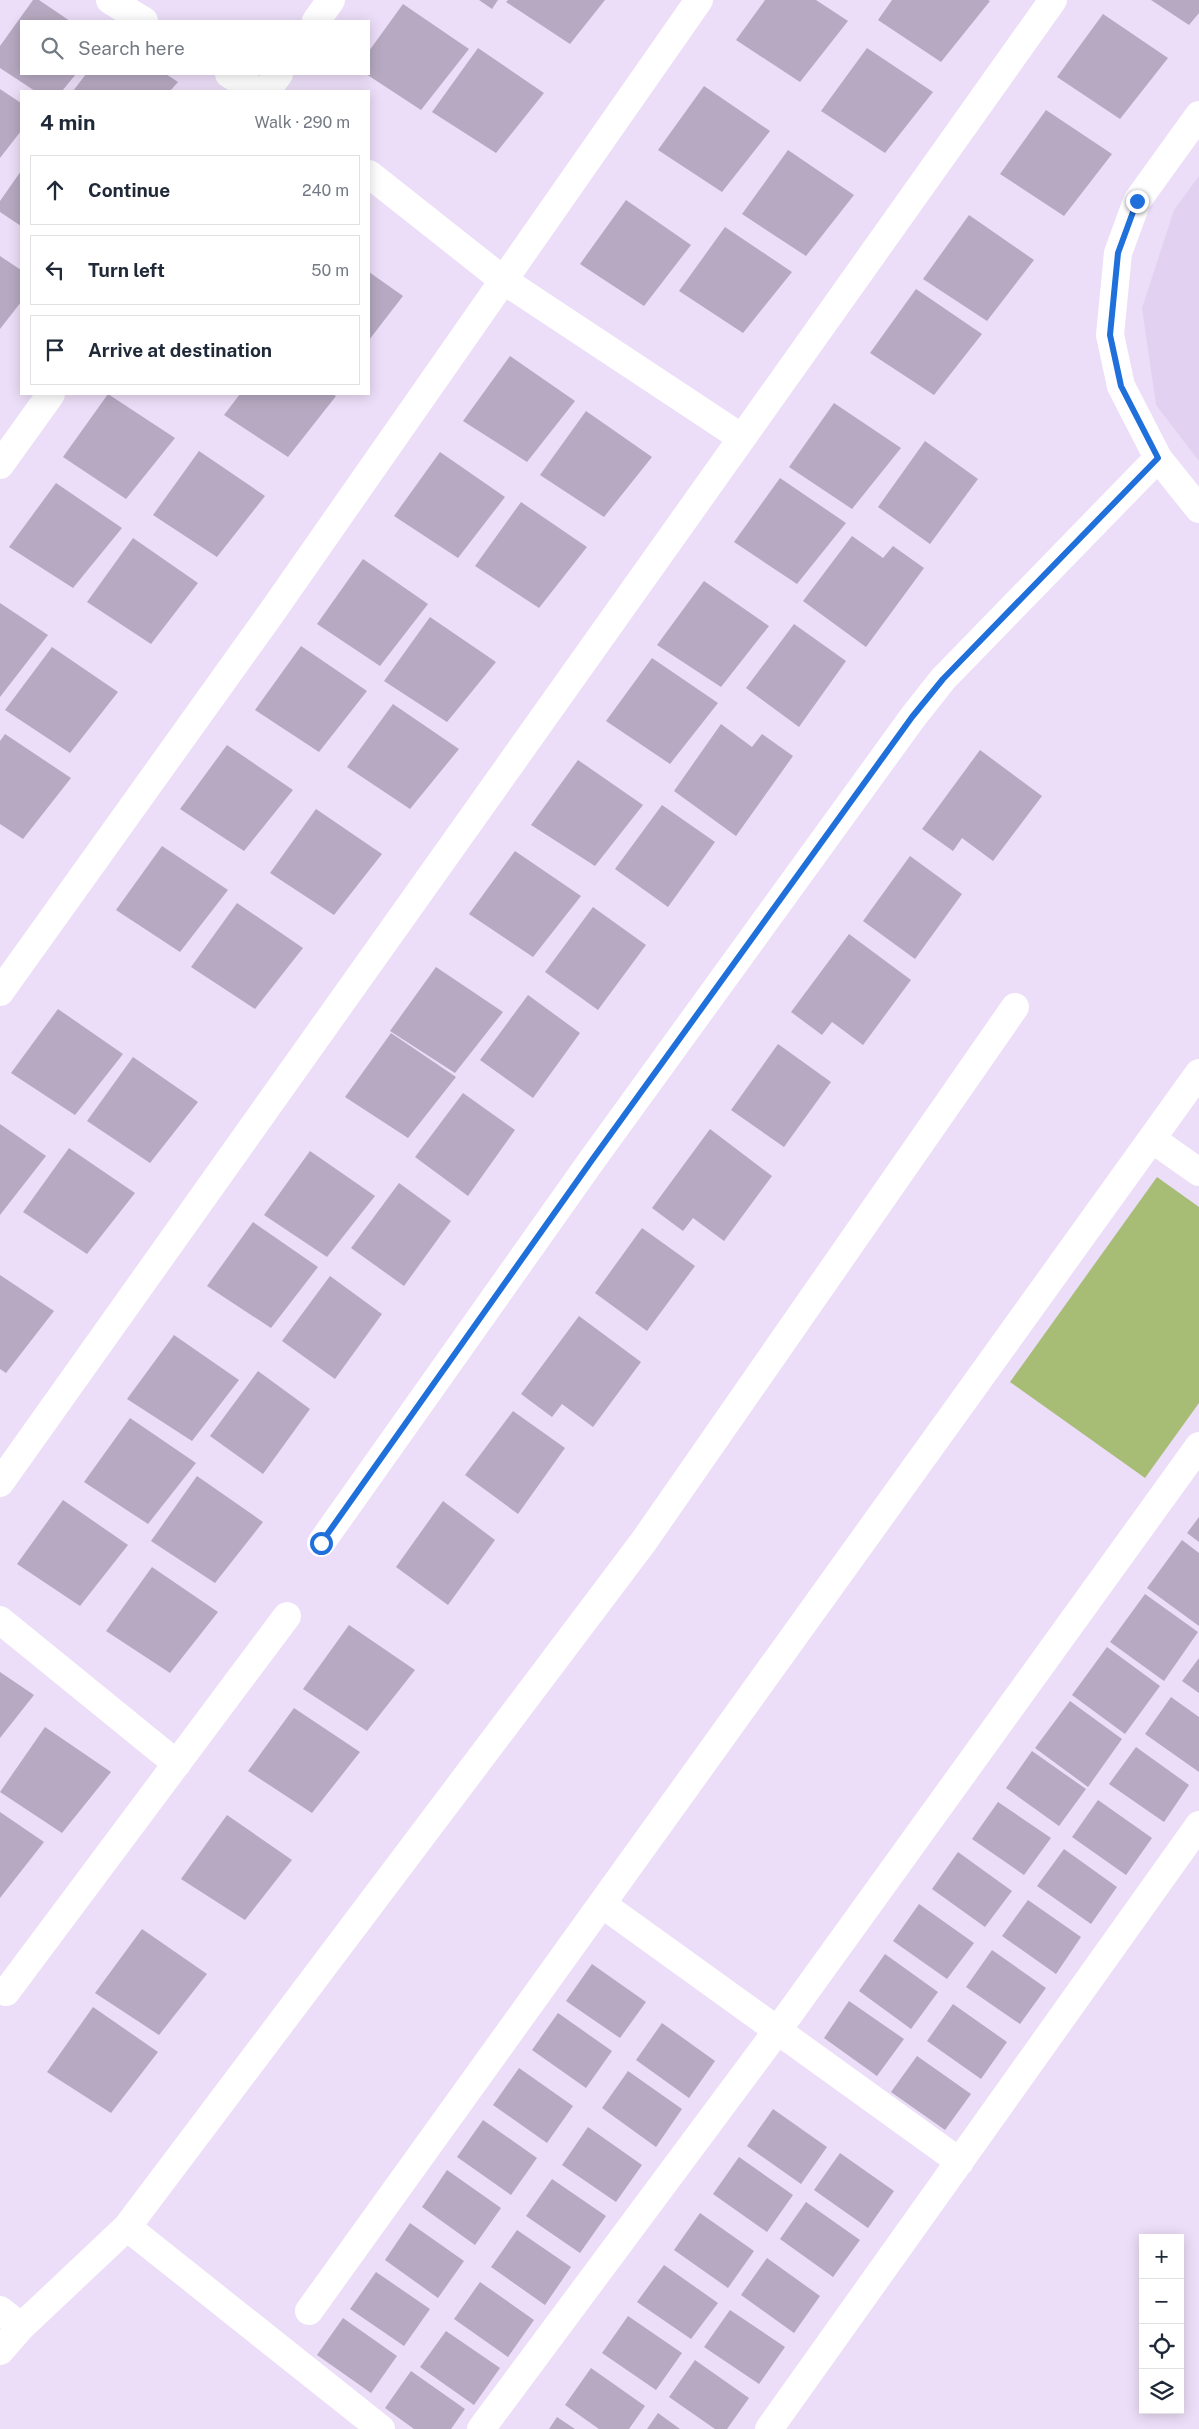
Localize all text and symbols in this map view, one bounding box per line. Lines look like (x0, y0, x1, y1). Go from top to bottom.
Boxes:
search box (20, 20, 370, 75)
icon: search (38, 34, 66, 62)
text: Search here (78, 37, 185, 59)
text: 4 min (40, 110, 95, 135)
text: Walk · 290 m (255, 113, 350, 132)
icon: ahead (41, 176, 69, 204)
text: Continue (88, 179, 170, 201)
text: 240 m (302, 181, 349, 200)
route end (1126, 190, 1149, 213)
icon: left (41, 256, 69, 284)
text: Turn left (88, 259, 165, 281)
text: 50 m (311, 261, 349, 280)
icon: arrive (41, 336, 69, 364)
text: Arrive at destination (88, 339, 272, 361)
route start (310, 1532, 333, 1555)
map controls (1139, 2234, 1184, 2414)
button: + (1139, 2234, 1184, 2279)
button: − (1139, 2279, 1184, 2324)
button: locate (1139, 2324, 1184, 2369)
button: layers (1139, 2369, 1184, 2414)

